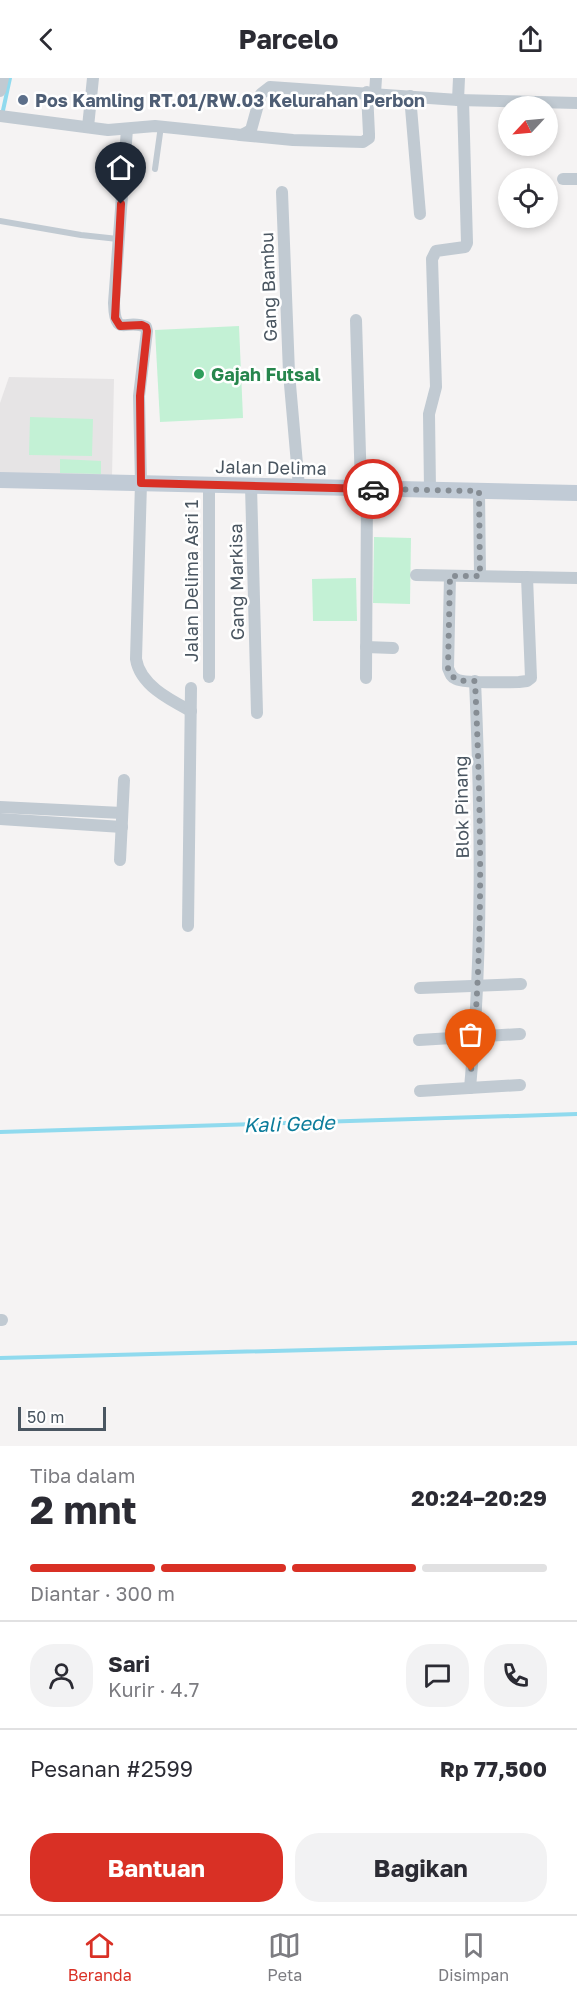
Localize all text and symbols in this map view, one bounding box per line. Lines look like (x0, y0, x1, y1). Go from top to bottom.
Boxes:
icon: back (30, 23, 63, 56)
text: Parcelo (238, 23, 339, 55)
icon: share (514, 23, 547, 56)
place label: Pos Kamling RT.01/RW.03 Kelurahan Perbon (35, 89, 425, 111)
marker: Pos Kamling RT.01/RW.03 Kelurahan Perbon (16, 93, 30, 107)
north arrow (498, 96, 558, 156)
map controls (498, 96, 558, 228)
pin (95, 142, 146, 204)
icon: home (104, 151, 137, 184)
button: locate (498, 168, 558, 228)
street label: Gang Bambu (255, 232, 281, 342)
place label: Gajah Futsal (211, 363, 321, 385)
marker: Gajah Futsal (192, 367, 206, 381)
street label: Jalan Delima (215, 455, 327, 479)
courier (343, 459, 403, 519)
icon: car (357, 473, 390, 506)
street label: Jalan Delima Asri 1 (180, 499, 202, 662)
street label: Gang Markisa (224, 523, 248, 641)
street label: Blok Pinang (449, 755, 473, 859)
pin (445, 1009, 496, 1071)
icon: bag (454, 1018, 487, 1051)
water label: Kali Gede (243, 1109, 336, 1137)
scale bar (18, 1404, 106, 1432)
text: 50 m (27, 1407, 64, 1427)
text: Tiba dalam (30, 1463, 135, 1487)
text: 20:24–20:29 (411, 1484, 547, 1511)
text: 2 mnt (30, 1486, 137, 1533)
text: Diantar · 300 m (30, 1581, 175, 1605)
button: person (30, 1644, 93, 1707)
button: chat (406, 1644, 469, 1707)
button: phone (484, 1644, 547, 1707)
text: Sari (108, 1650, 150, 1677)
text: Kurir · 4.7 (108, 1677, 199, 1701)
text: Pesanan #2599 (30, 1755, 193, 1782)
text: Rp 77,500 (440, 1755, 547, 1782)
button: Bantuan (30, 1833, 283, 1902)
button: Bagikan (295, 1833, 547, 1902)
tab: Beranda (68, 1929, 132, 1985)
tab: Peta (267, 1929, 302, 1985)
tab: Disimpan (438, 1929, 509, 1985)

